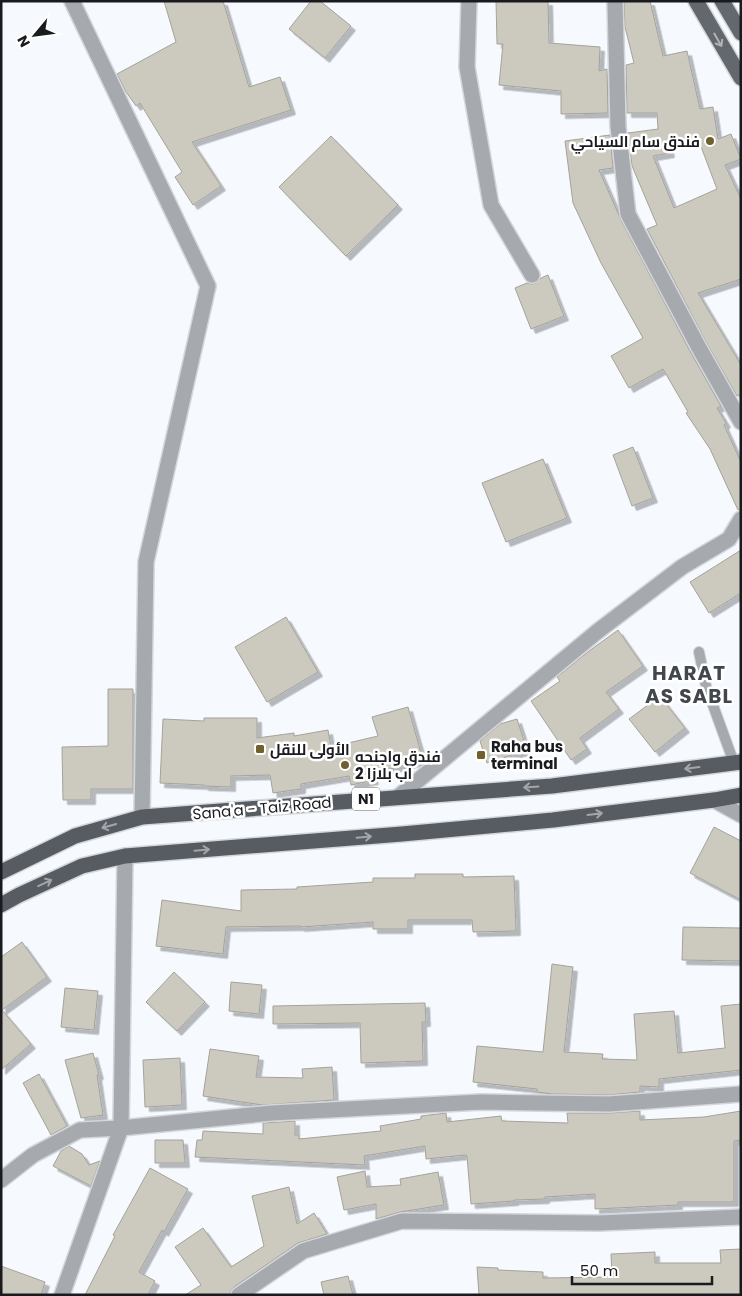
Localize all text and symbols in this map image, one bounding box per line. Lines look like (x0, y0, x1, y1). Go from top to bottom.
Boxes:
north arrow (10, 10, 60, 60)
text: N (12, 32, 35, 51)
one-way arrow (714, 32, 724, 46)
place label: فندق سام السياحي (571, 131, 700, 154)
marker: فندق سام السياحي (704, 135, 716, 147)
district label: HARAT AS SABL (645, 659, 733, 710)
place label: Raha bus terminal (491, 736, 563, 774)
place label: الأولى للنقل (270, 739, 350, 760)
marker: الأولى للنقل (254, 743, 266, 755)
place label: فندق واجنحه اب بلازا 2 (355, 746, 441, 784)
marker: Raha bus terminal (475, 749, 487, 761)
marker: فندق واجنحه اب بلازا 2 (339, 759, 351, 771)
one-way arrow (685, 763, 701, 773)
one-way arrow (523, 783, 539, 792)
road number: N1 (352, 788, 380, 811)
street label: Sana'a - Taiz Road (192, 791, 332, 825)
one-way arrow (587, 809, 603, 819)
one-way arrow (101, 822, 117, 832)
one-way arrow (356, 832, 372, 841)
one-way arrow (194, 845, 210, 855)
one-way arrow (37, 878, 52, 888)
scale bar (572, 1254, 712, 1286)
text: 50 m (580, 1260, 618, 1281)

